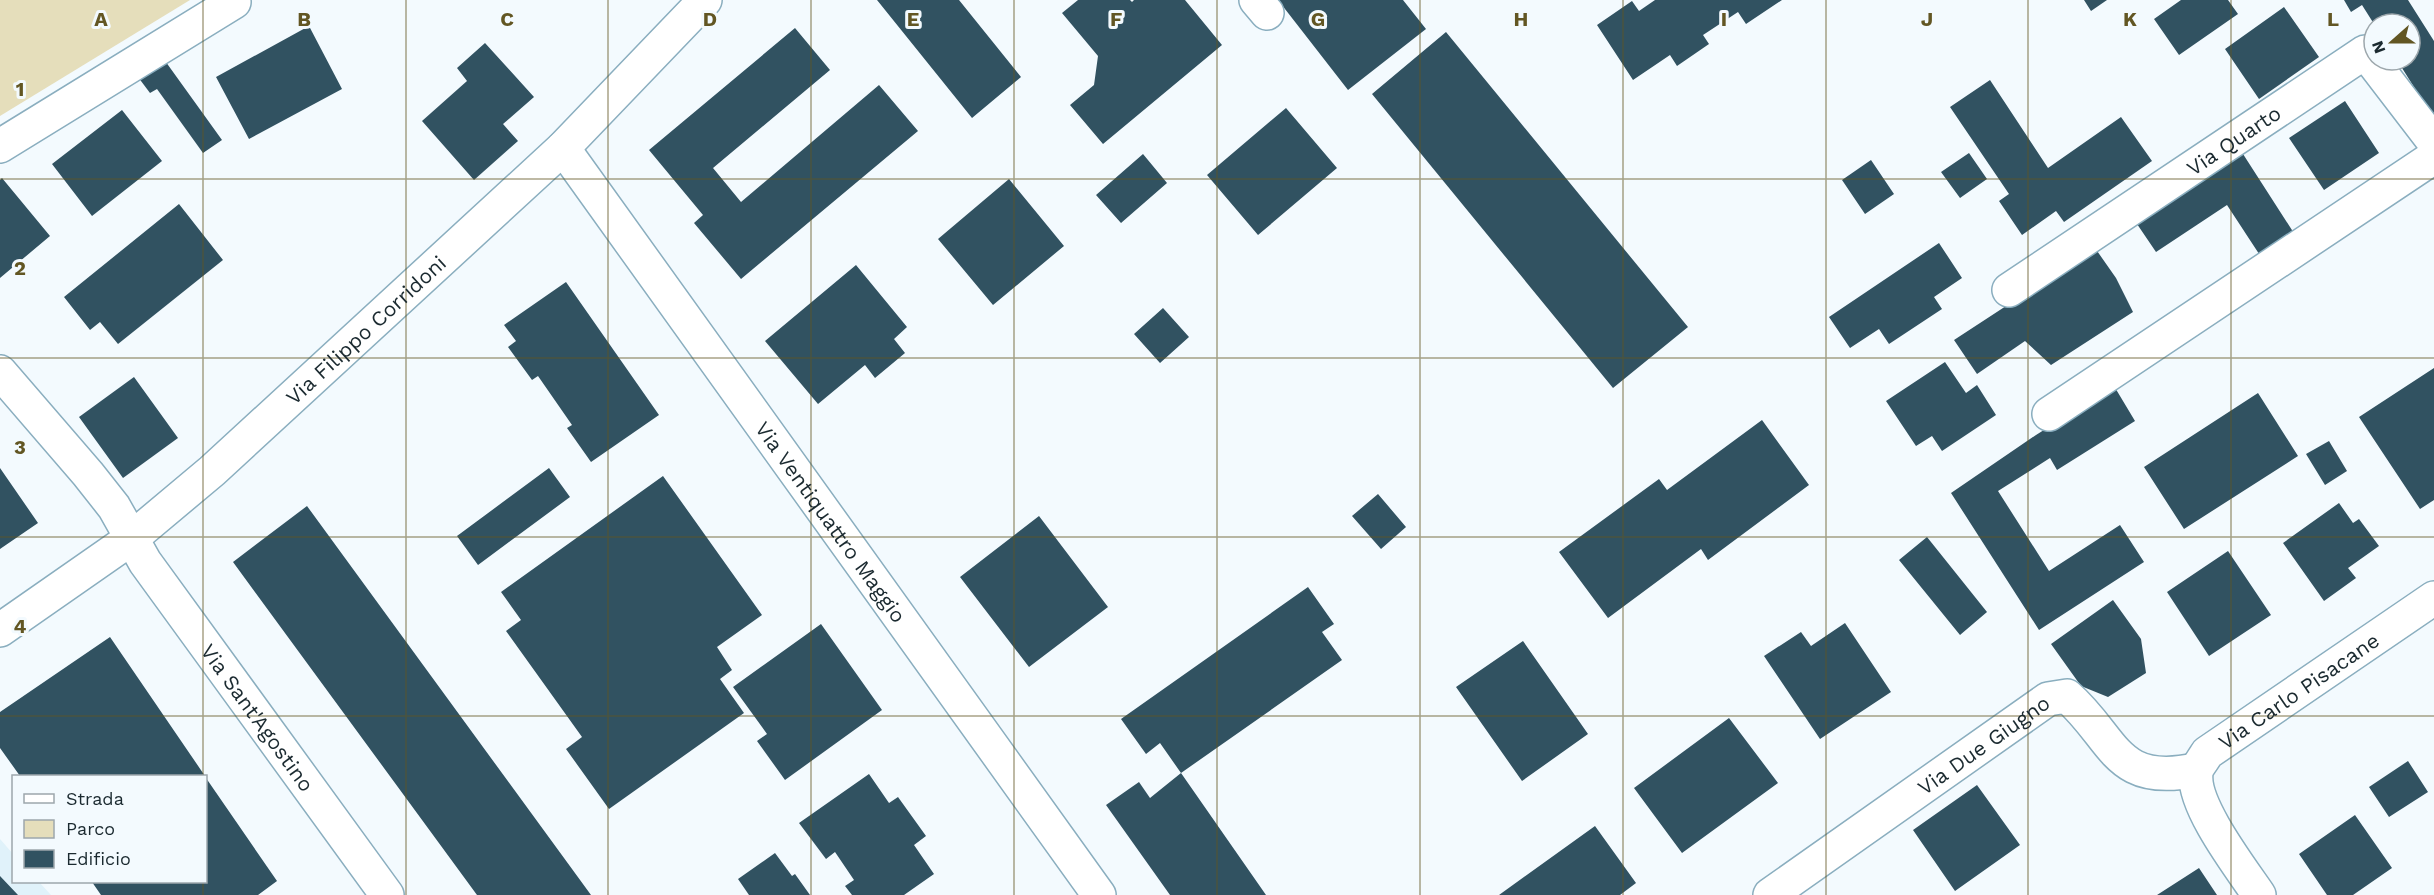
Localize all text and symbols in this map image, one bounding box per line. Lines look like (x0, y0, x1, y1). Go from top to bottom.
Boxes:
text: A (94, 7, 108, 31)
text: B (297, 7, 311, 31)
text: C (500, 7, 514, 31)
text: D (703, 7, 717, 31)
text: E (907, 7, 919, 31)
text: F (1110, 7, 1122, 31)
text: G (1311, 7, 1325, 31)
text: H (1514, 7, 1528, 31)
text: I (1721, 7, 1727, 31)
text: J (1921, 7, 1933, 31)
text: K (2123, 7, 2137, 31)
text: L (2327, 7, 2339, 31)
north arrow (2362, 12, 2422, 72)
text: N (2367, 38, 2389, 56)
text: 1 (16, 77, 24, 101)
street label: Via Quarto (2182, 100, 2285, 180)
street label: Via Filippo Corridoni (280, 250, 451, 409)
text: 2 (14, 256, 26, 280)
street label: Via Ventiquattro Maggio (751, 416, 912, 627)
text: 3 (14, 435, 26, 459)
text: 4 (14, 614, 27, 638)
street label: Via Carlo Pisacane (2213, 627, 2384, 754)
street label: Via Sant'Agostino (196, 639, 320, 796)
street label: Via Due Giugno (1912, 690, 2054, 800)
legend (12, 775, 207, 883)
text: Strada (66, 788, 124, 809)
text: Parco (66, 818, 115, 839)
text: Edificio (66, 848, 131, 869)

